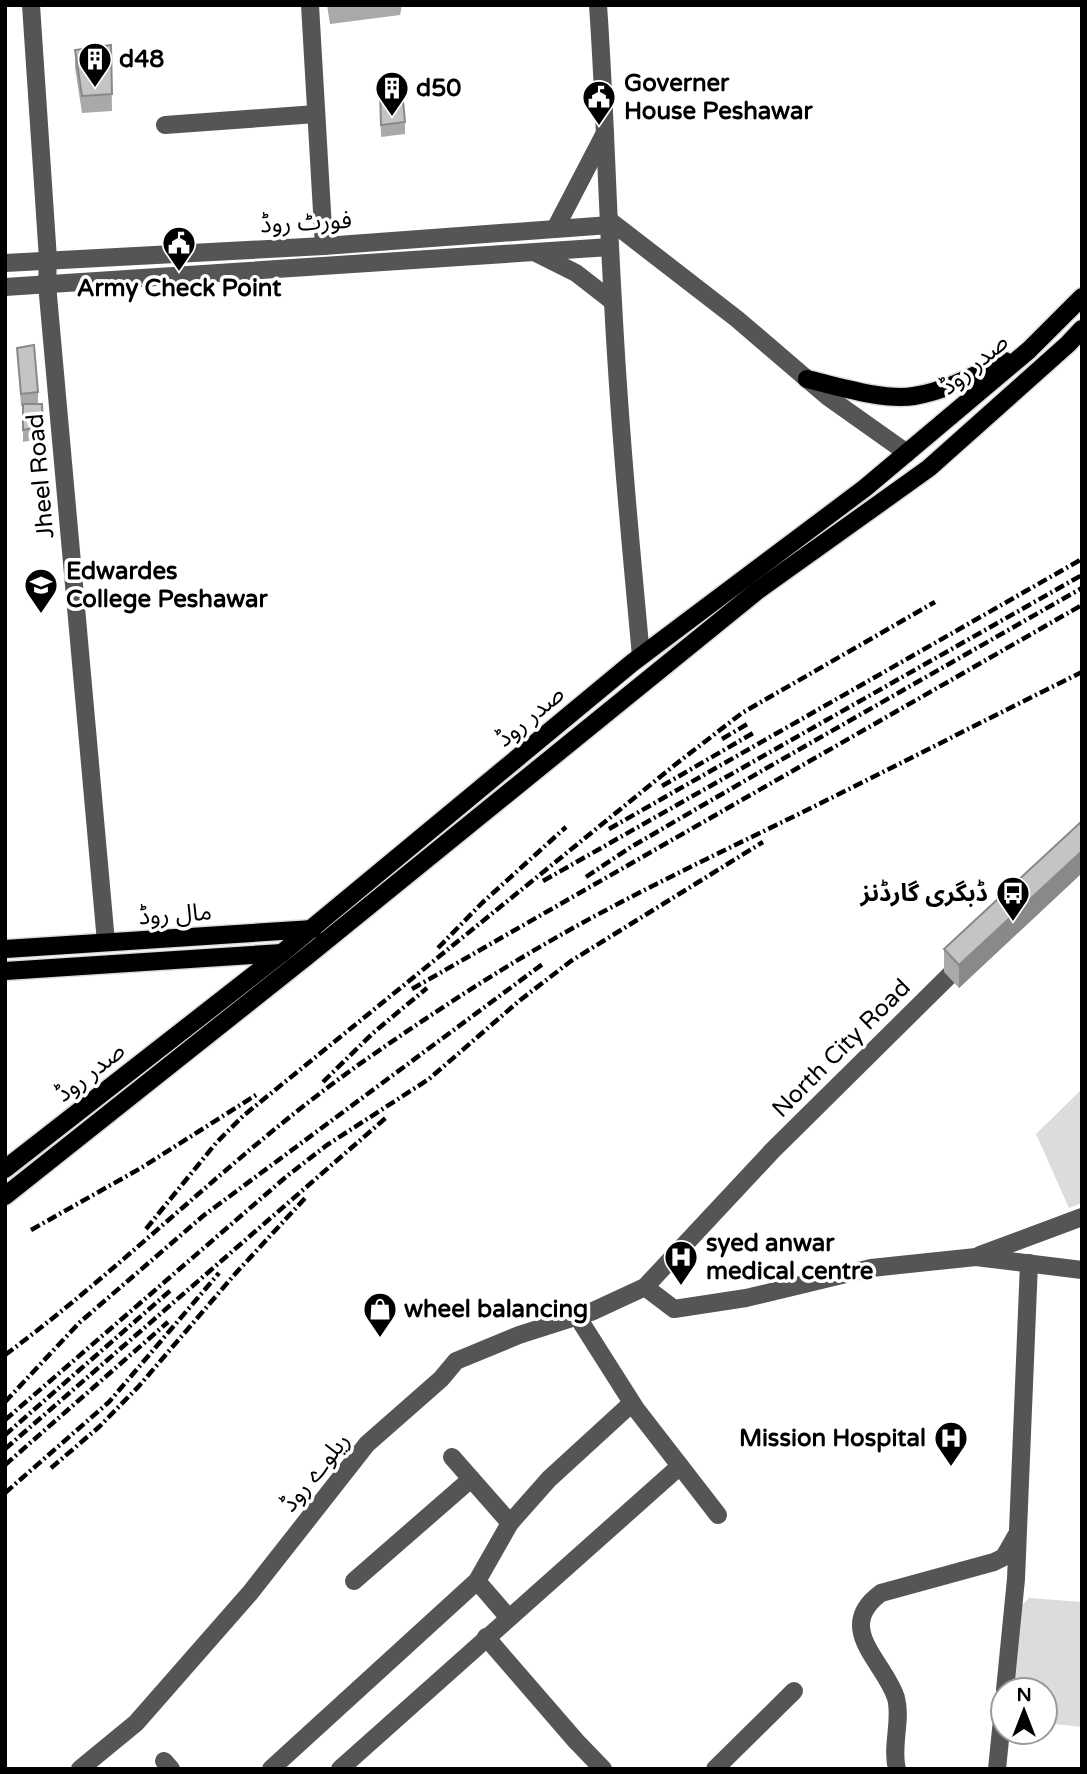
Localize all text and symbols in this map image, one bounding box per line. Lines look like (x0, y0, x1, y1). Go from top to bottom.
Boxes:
building icon: d48 (76, 40, 114, 89)
place label: d48 (119, 45, 164, 74)
building icon: d50 (373, 69, 411, 118)
place label: Governer House Peshawar (624, 69, 813, 126)
place label: d50 (416, 74, 461, 103)
public building icon: Governer House Peshawar (580, 78, 618, 127)
street label: فورٹ روڈ (259, 206, 353, 239)
public building icon: Army Check Point (160, 224, 198, 273)
place label: Army Check Point (77, 274, 282, 303)
street label: صدر روڈ (934, 327, 1014, 401)
street label: Jheel Road (21, 412, 60, 540)
place label: Edwardes College Peshawar (66, 557, 269, 614)
school or university icon: Edwardes College Peshawar (22, 566, 60, 615)
street label: صدر روڈ (490, 679, 570, 753)
bus stop icon: ڈبگری گارڈنز (994, 874, 1032, 923)
place label: ڈبگری گارڈنز (860, 879, 988, 908)
street label: مال روڈ (137, 897, 213, 932)
street label: North City Road (766, 973, 917, 1124)
street label: صدر روڈ (50, 1036, 131, 1109)
place label: syed anwar medical centre (706, 1229, 874, 1286)
hospital icon: syed anwar medical centre (662, 1238, 700, 1287)
shop icon: wheel balancing (361, 1290, 399, 1339)
place label: wheel balancing (404, 1295, 588, 1324)
hospital icon: Mission Hospital (932, 1419, 970, 1468)
place label: Mission Hospital (739, 1424, 926, 1453)
street label: ریلوے روڈ (275, 1427, 356, 1518)
north arrow (989, 1676, 1059, 1746)
text: N (1016, 1684, 1032, 1706)

